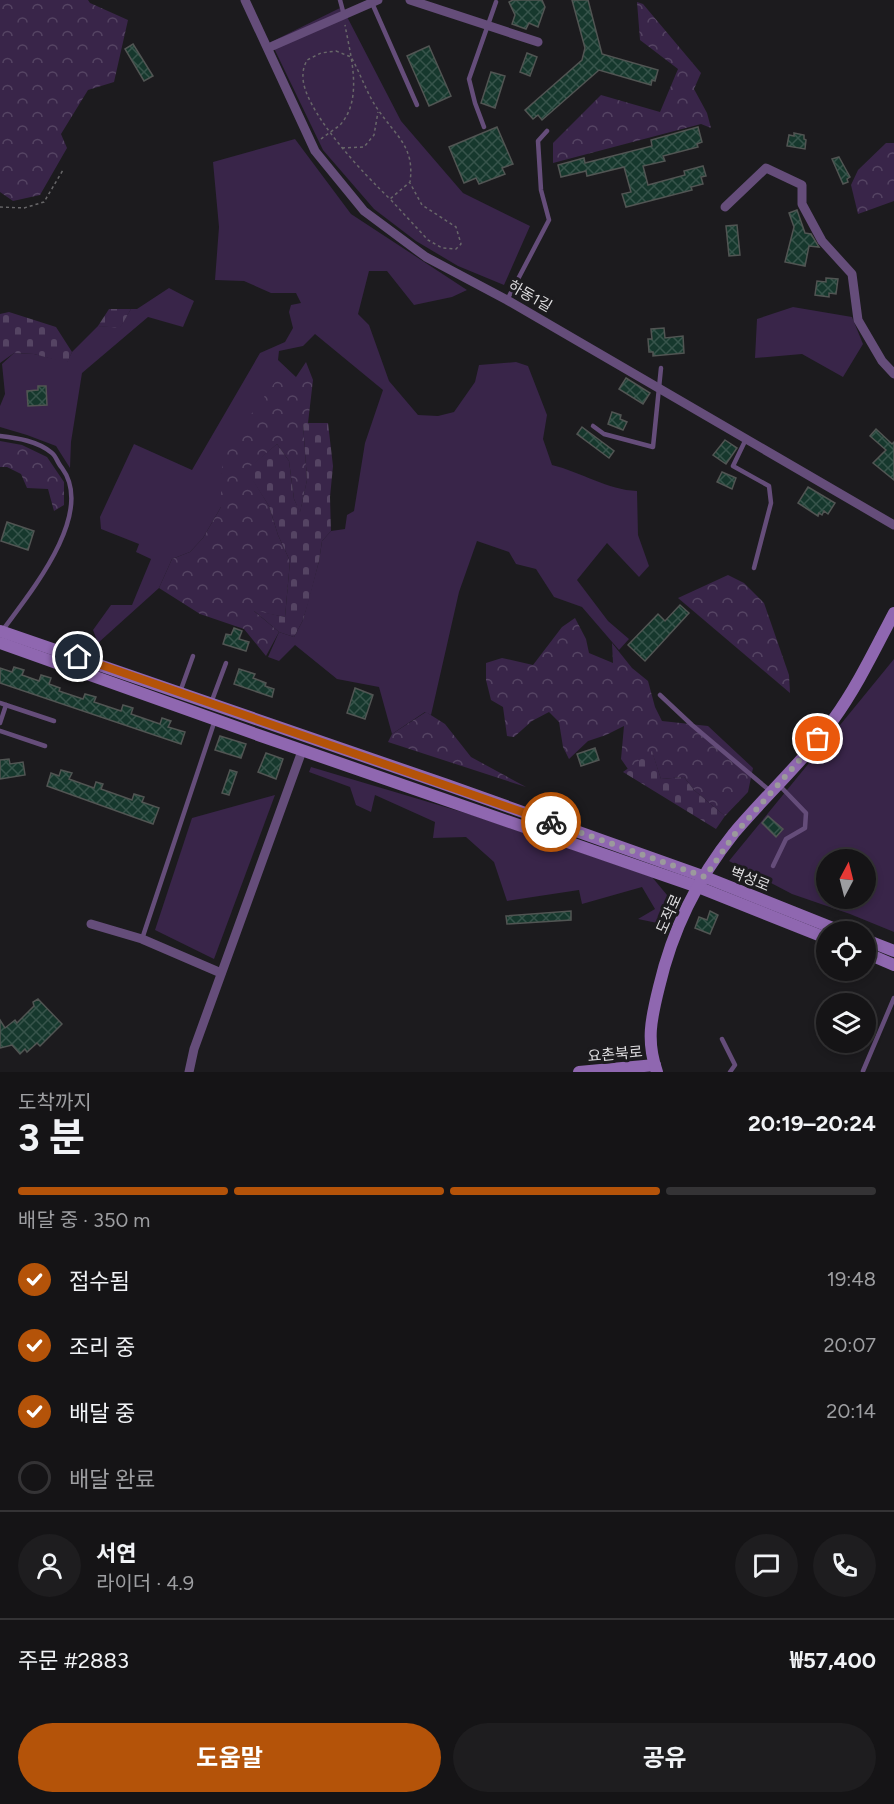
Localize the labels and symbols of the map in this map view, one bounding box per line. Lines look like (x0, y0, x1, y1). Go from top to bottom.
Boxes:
street label: 하동1길 (505, 276, 555, 316)
pin (52, 631, 103, 682)
pin (792, 713, 843, 764)
courier (521, 792, 581, 852)
north arrow (816, 849, 876, 909)
street label: 벽성로 (727, 863, 773, 895)
street label: 도작로 (652, 891, 686, 937)
street label: 요촌북로 (587, 1043, 643, 1065)

